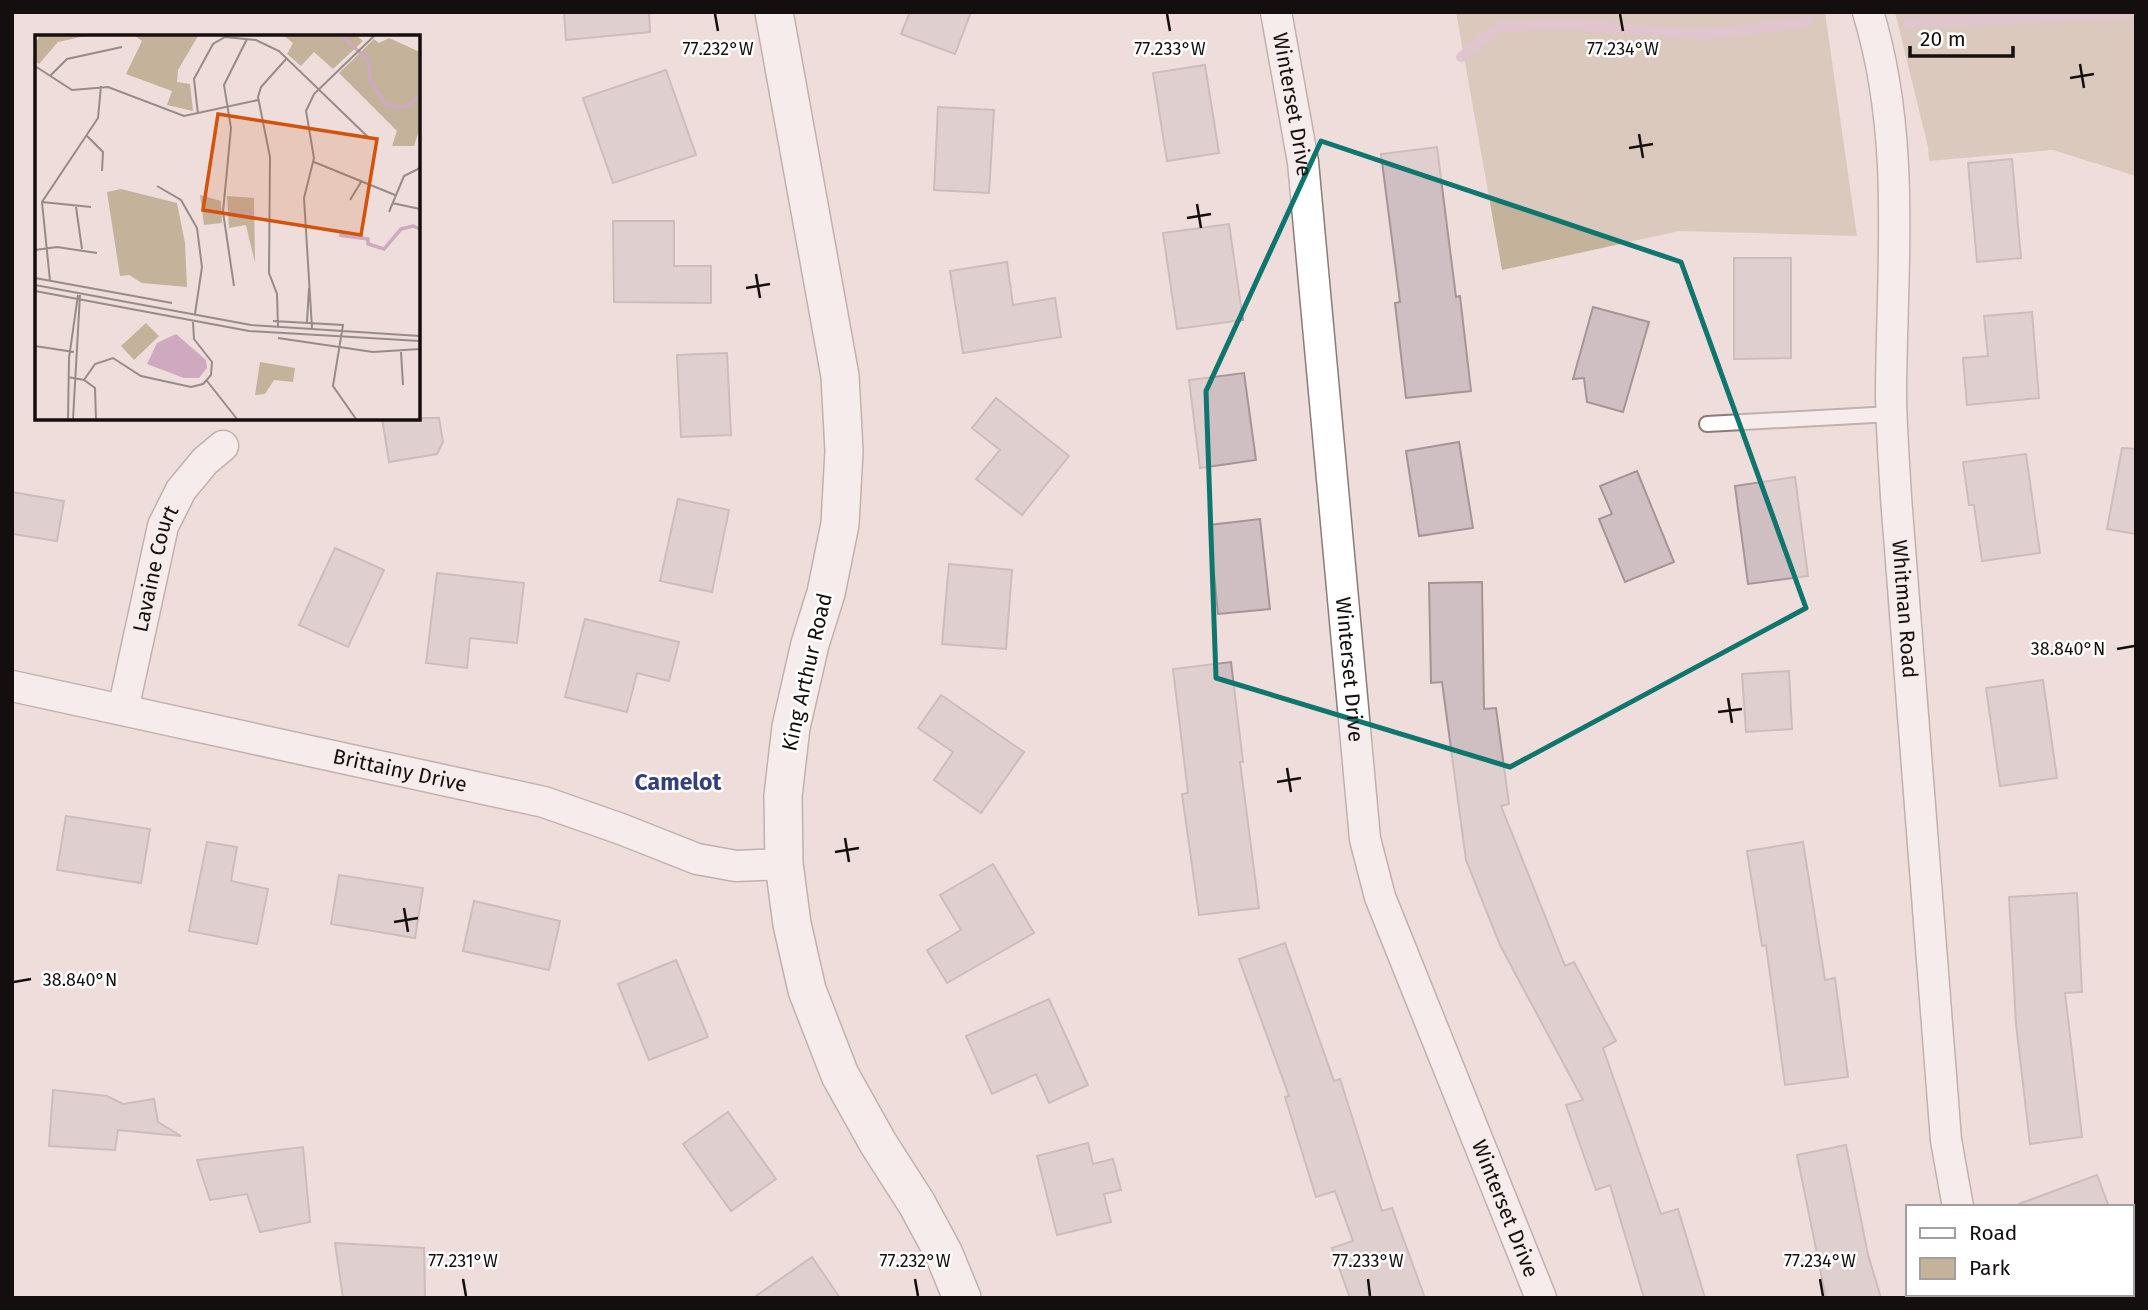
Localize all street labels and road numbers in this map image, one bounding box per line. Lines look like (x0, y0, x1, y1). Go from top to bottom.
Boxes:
street label: Winterset Drive (1267, 30, 1317, 178)
street label: Lavaine Court (127, 501, 184, 634)
street label: Whitman Road (1886, 539, 1923, 679)
street label: King Arthur Road (776, 590, 838, 754)
street label: Winterset Drive (1330, 596, 1369, 743)
street label: Brittainy Drive (330, 743, 469, 798)
street label: Winterset Drive (1466, 1136, 1544, 1281)

